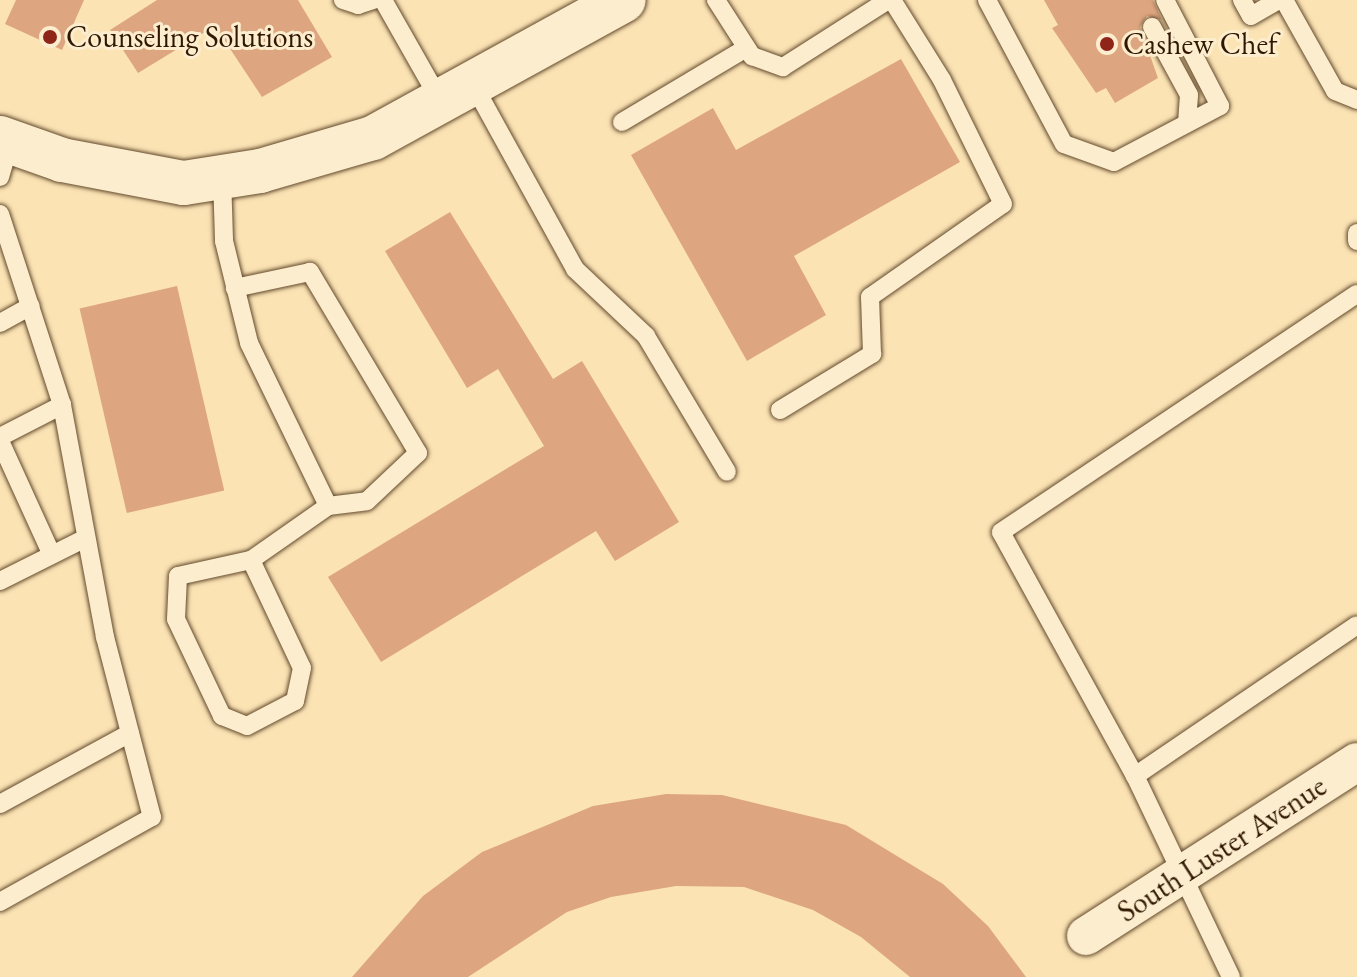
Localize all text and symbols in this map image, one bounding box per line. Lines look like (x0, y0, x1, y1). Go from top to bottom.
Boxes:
place label: Counseling Solutions (66, 19, 313, 55)
place label: Cashew Chef (1123, 26, 1278, 62)
marker: Counseling Solutions (41, 28, 59, 46)
marker: Cashew Chef (1098, 35, 1116, 53)
street label: South Luster Avenue (1111, 768, 1333, 930)

